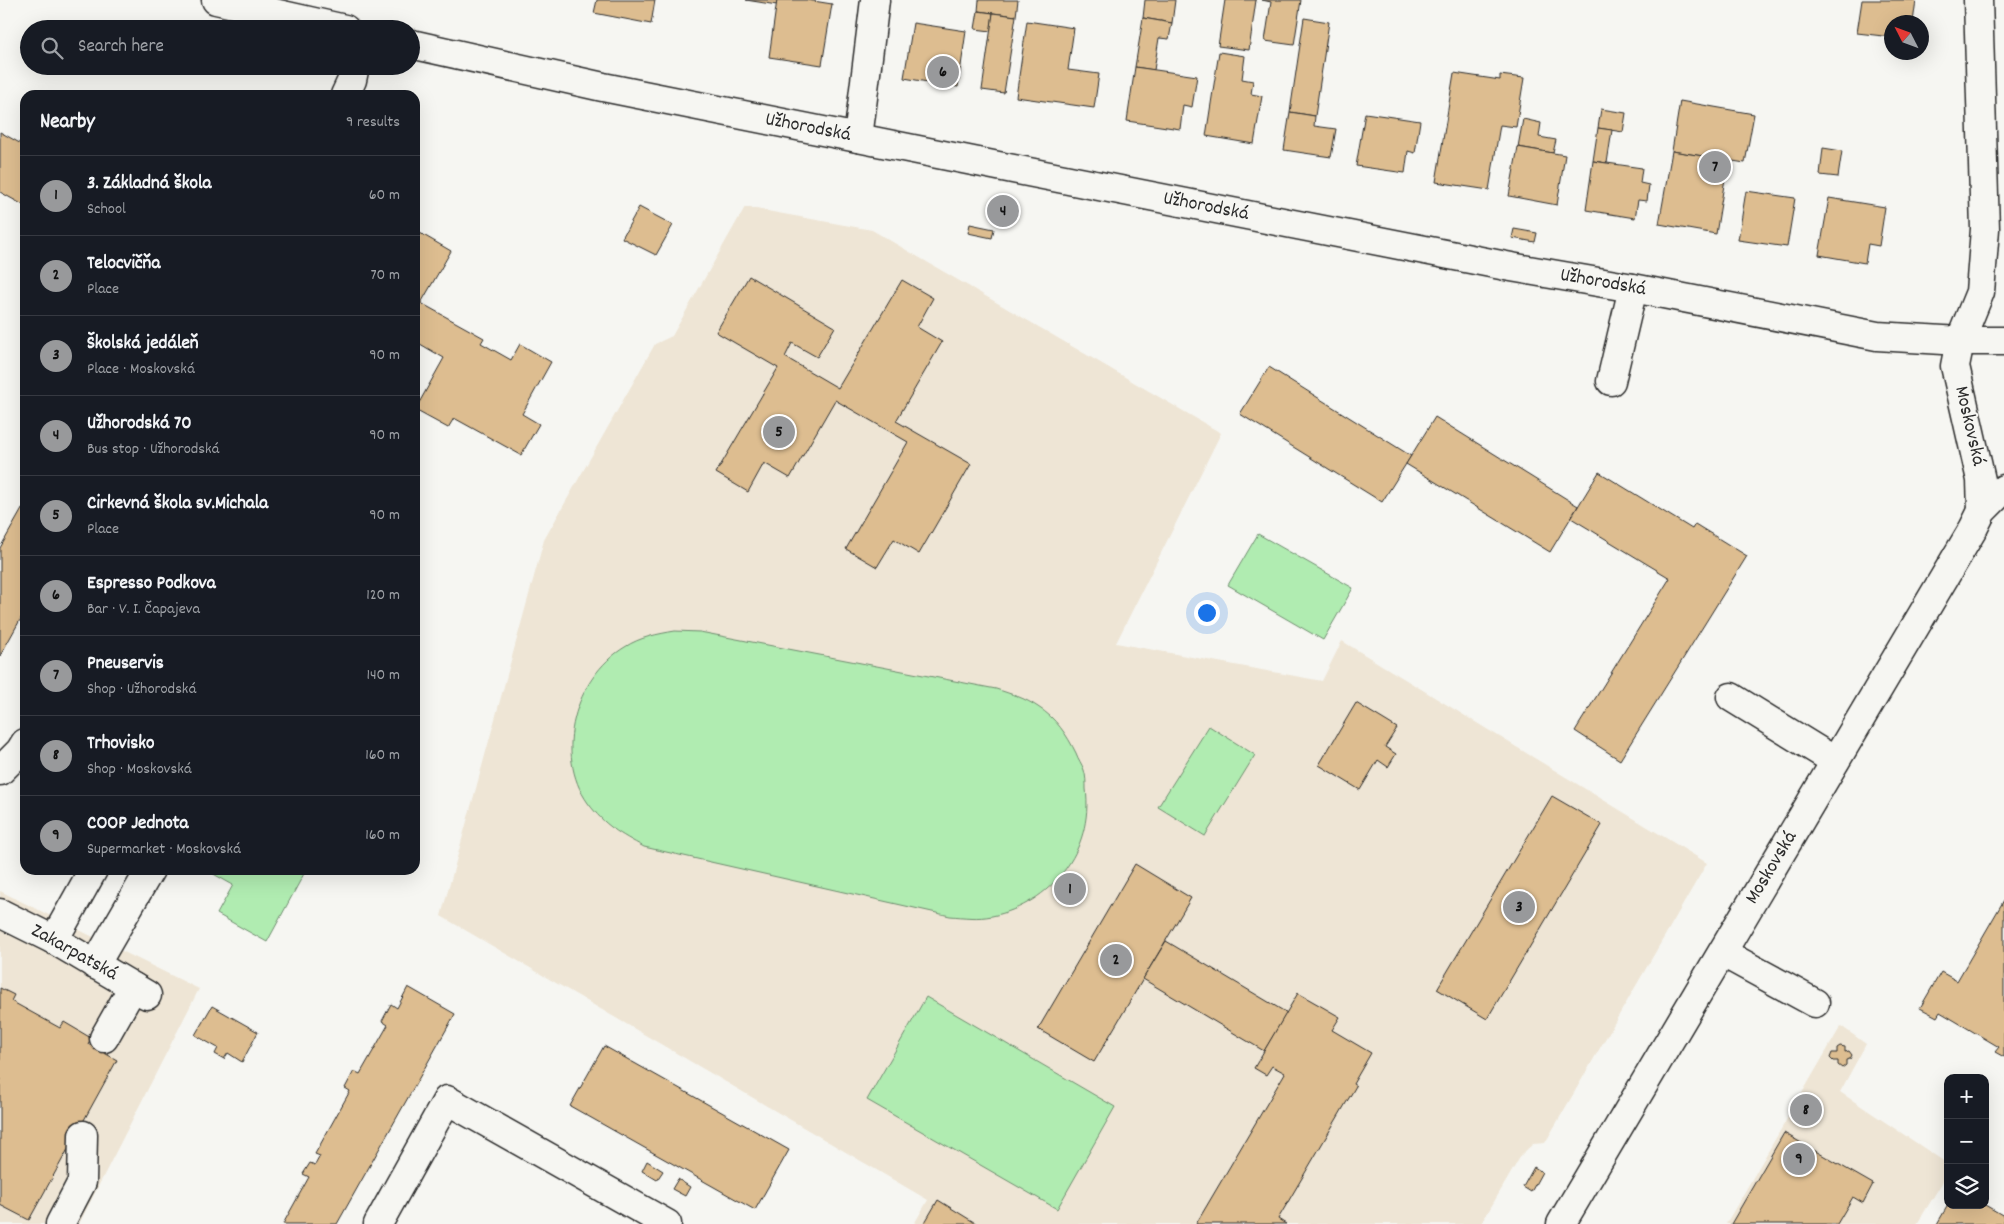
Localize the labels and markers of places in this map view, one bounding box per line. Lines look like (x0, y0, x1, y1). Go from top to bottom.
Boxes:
pin: 6 (927, 53, 959, 91)
pin: 7 (1699, 148, 1731, 186)
pin: 4 (987, 192, 1019, 230)
pin: 5 (763, 413, 795, 451)
pin: 1 (1054, 870, 1086, 908)
pin: 3 (1503, 888, 1535, 926)
pin: 2 (1100, 941, 1132, 979)
pin: 8 (1790, 1091, 1822, 1129)
pin: 9 (1783, 1140, 1815, 1178)

